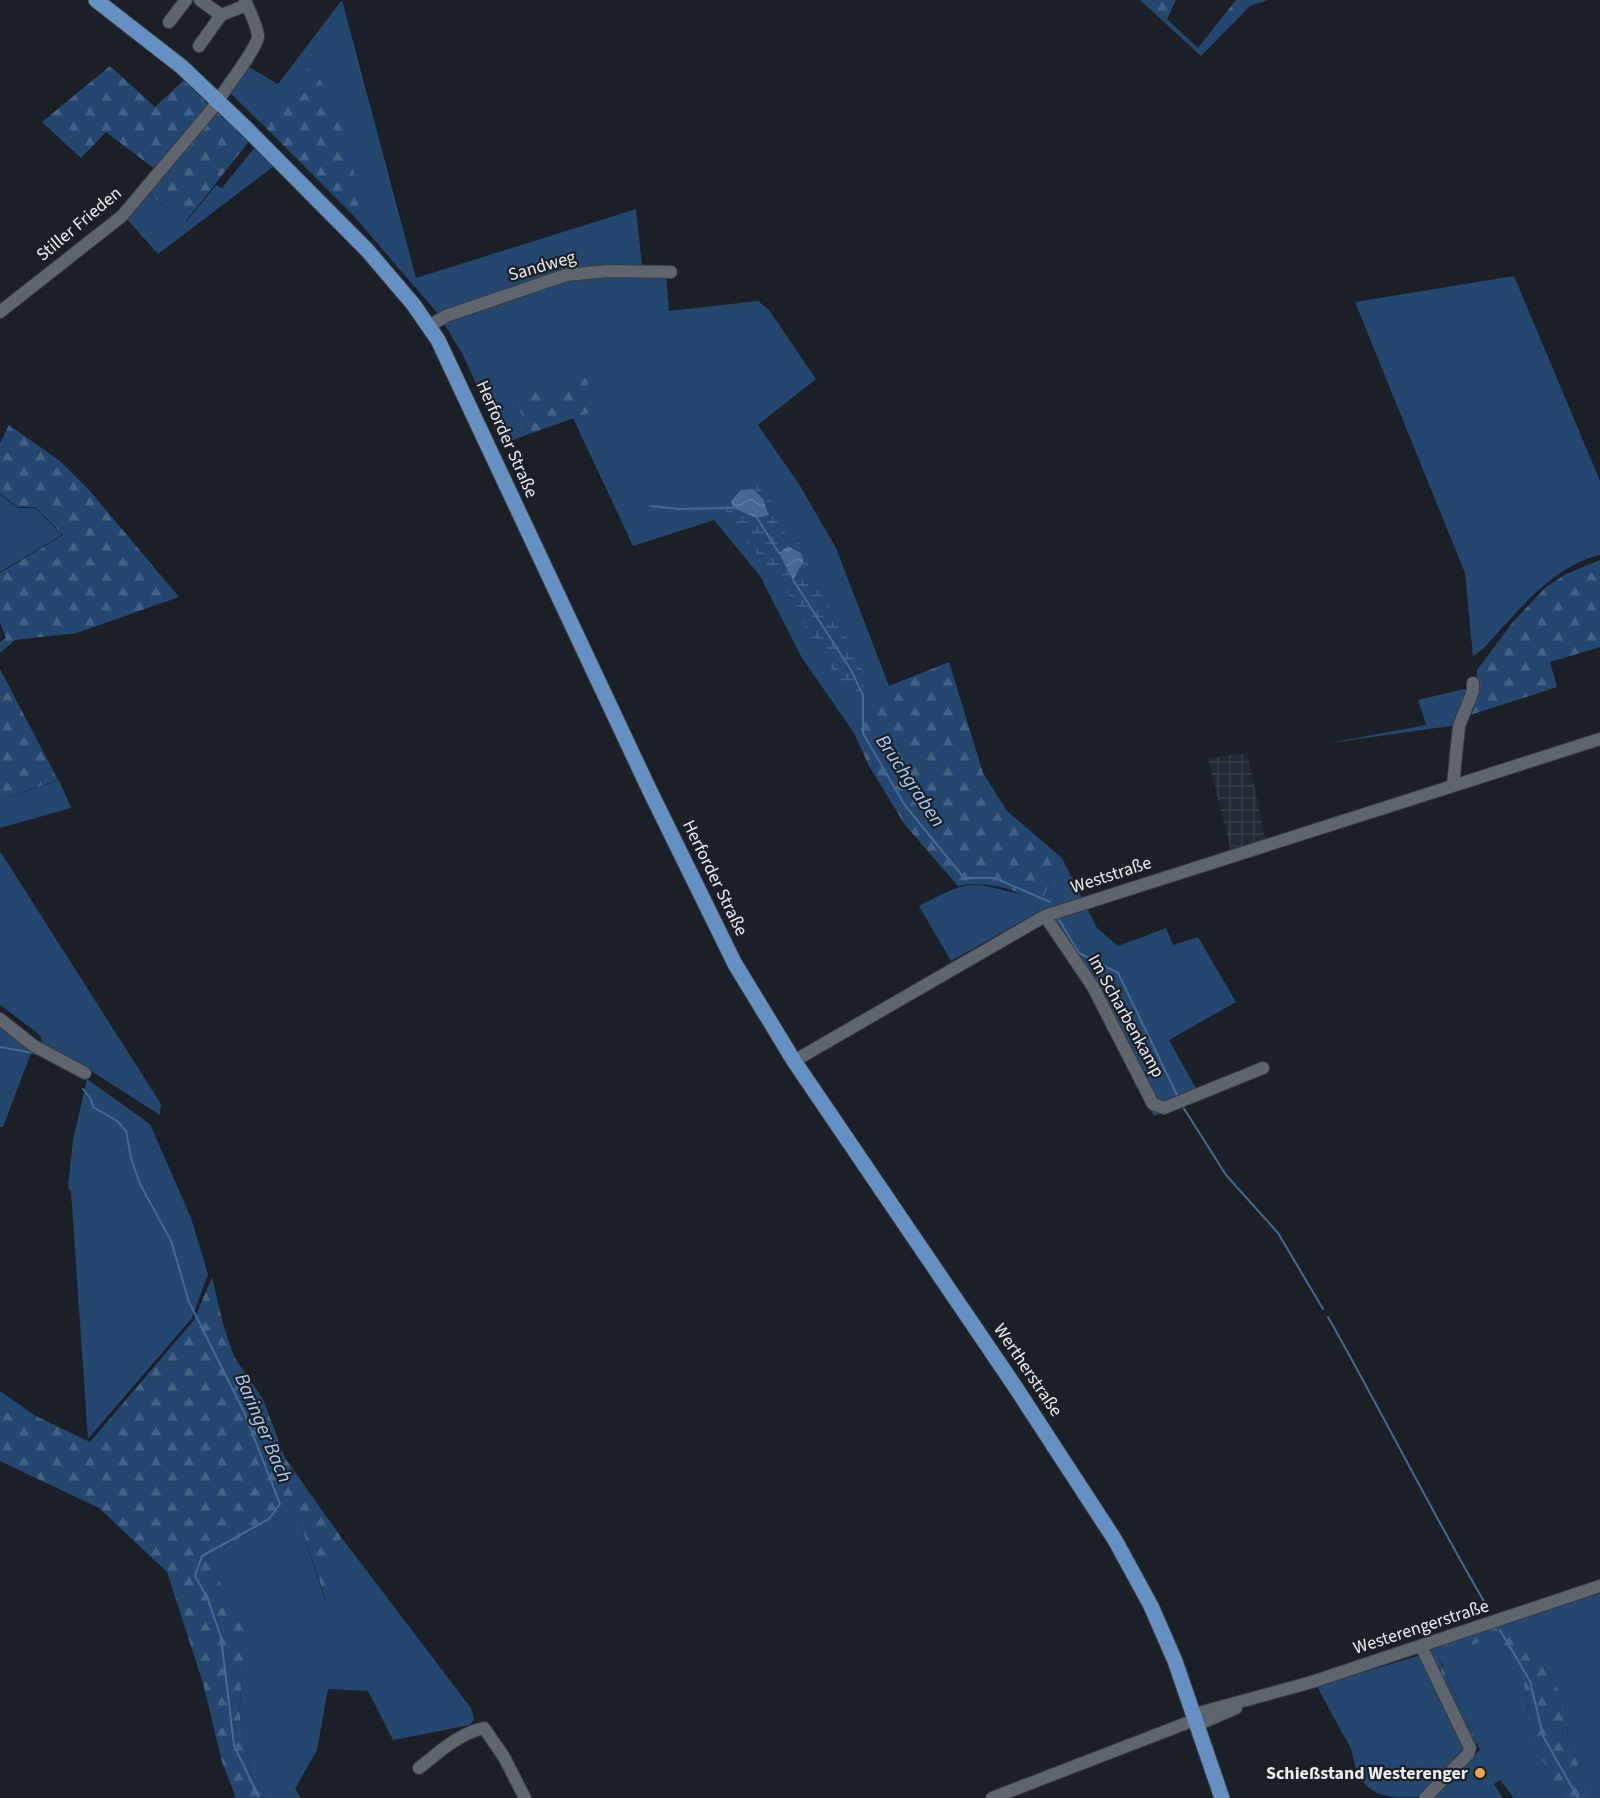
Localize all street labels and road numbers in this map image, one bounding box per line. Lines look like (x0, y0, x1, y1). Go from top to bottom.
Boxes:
street label: Stiller Frieden (31, 181, 127, 267)
street label: Sandweg (505, 244, 579, 288)
street label: Herforder Straße (470, 376, 544, 502)
street label: Herforder Straße (676, 816, 754, 940)
street label: Weststraße (1067, 850, 1155, 900)
street label: Im Scharbenkamp (1082, 950, 1170, 1082)
street label: Wertherstraße (988, 1318, 1069, 1422)
street label: Westerengerstraße (1350, 1593, 1492, 1661)

